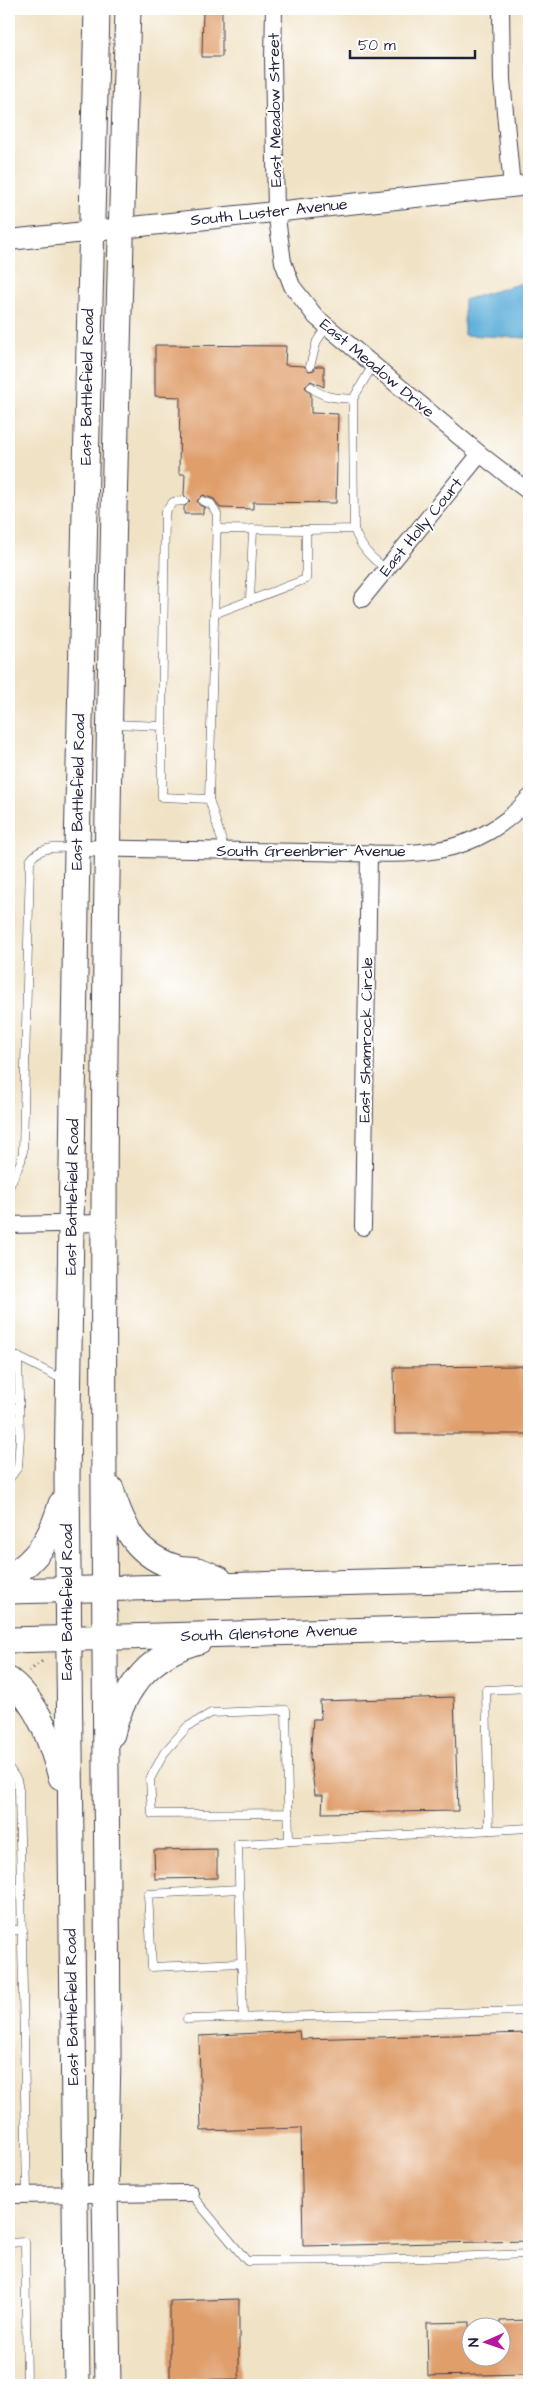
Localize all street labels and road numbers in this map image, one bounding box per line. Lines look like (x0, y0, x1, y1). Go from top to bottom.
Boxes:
street label: East Meadow Street (263, 32, 287, 187)
street label: South Luster Avenue (189, 193, 349, 231)
street label: East Battlefield Road (75, 309, 99, 465)
street label: East Meadow Drive (315, 313, 439, 423)
street label: East Holly Court (374, 473, 469, 582)
street label: East Battlefield Road (66, 714, 90, 870)
street label: South Greenbrier Avenue (216, 840, 406, 862)
street label: East Shamrock Circle (354, 957, 378, 1123)
street label: East Battlefield Road (60, 1119, 84, 1275)
street label: East Battlefield Road (56, 1524, 78, 1680)
street label: South Glenstone Avenue (180, 1619, 358, 1647)
street label: East Battlefield Road (60, 1929, 84, 2085)

